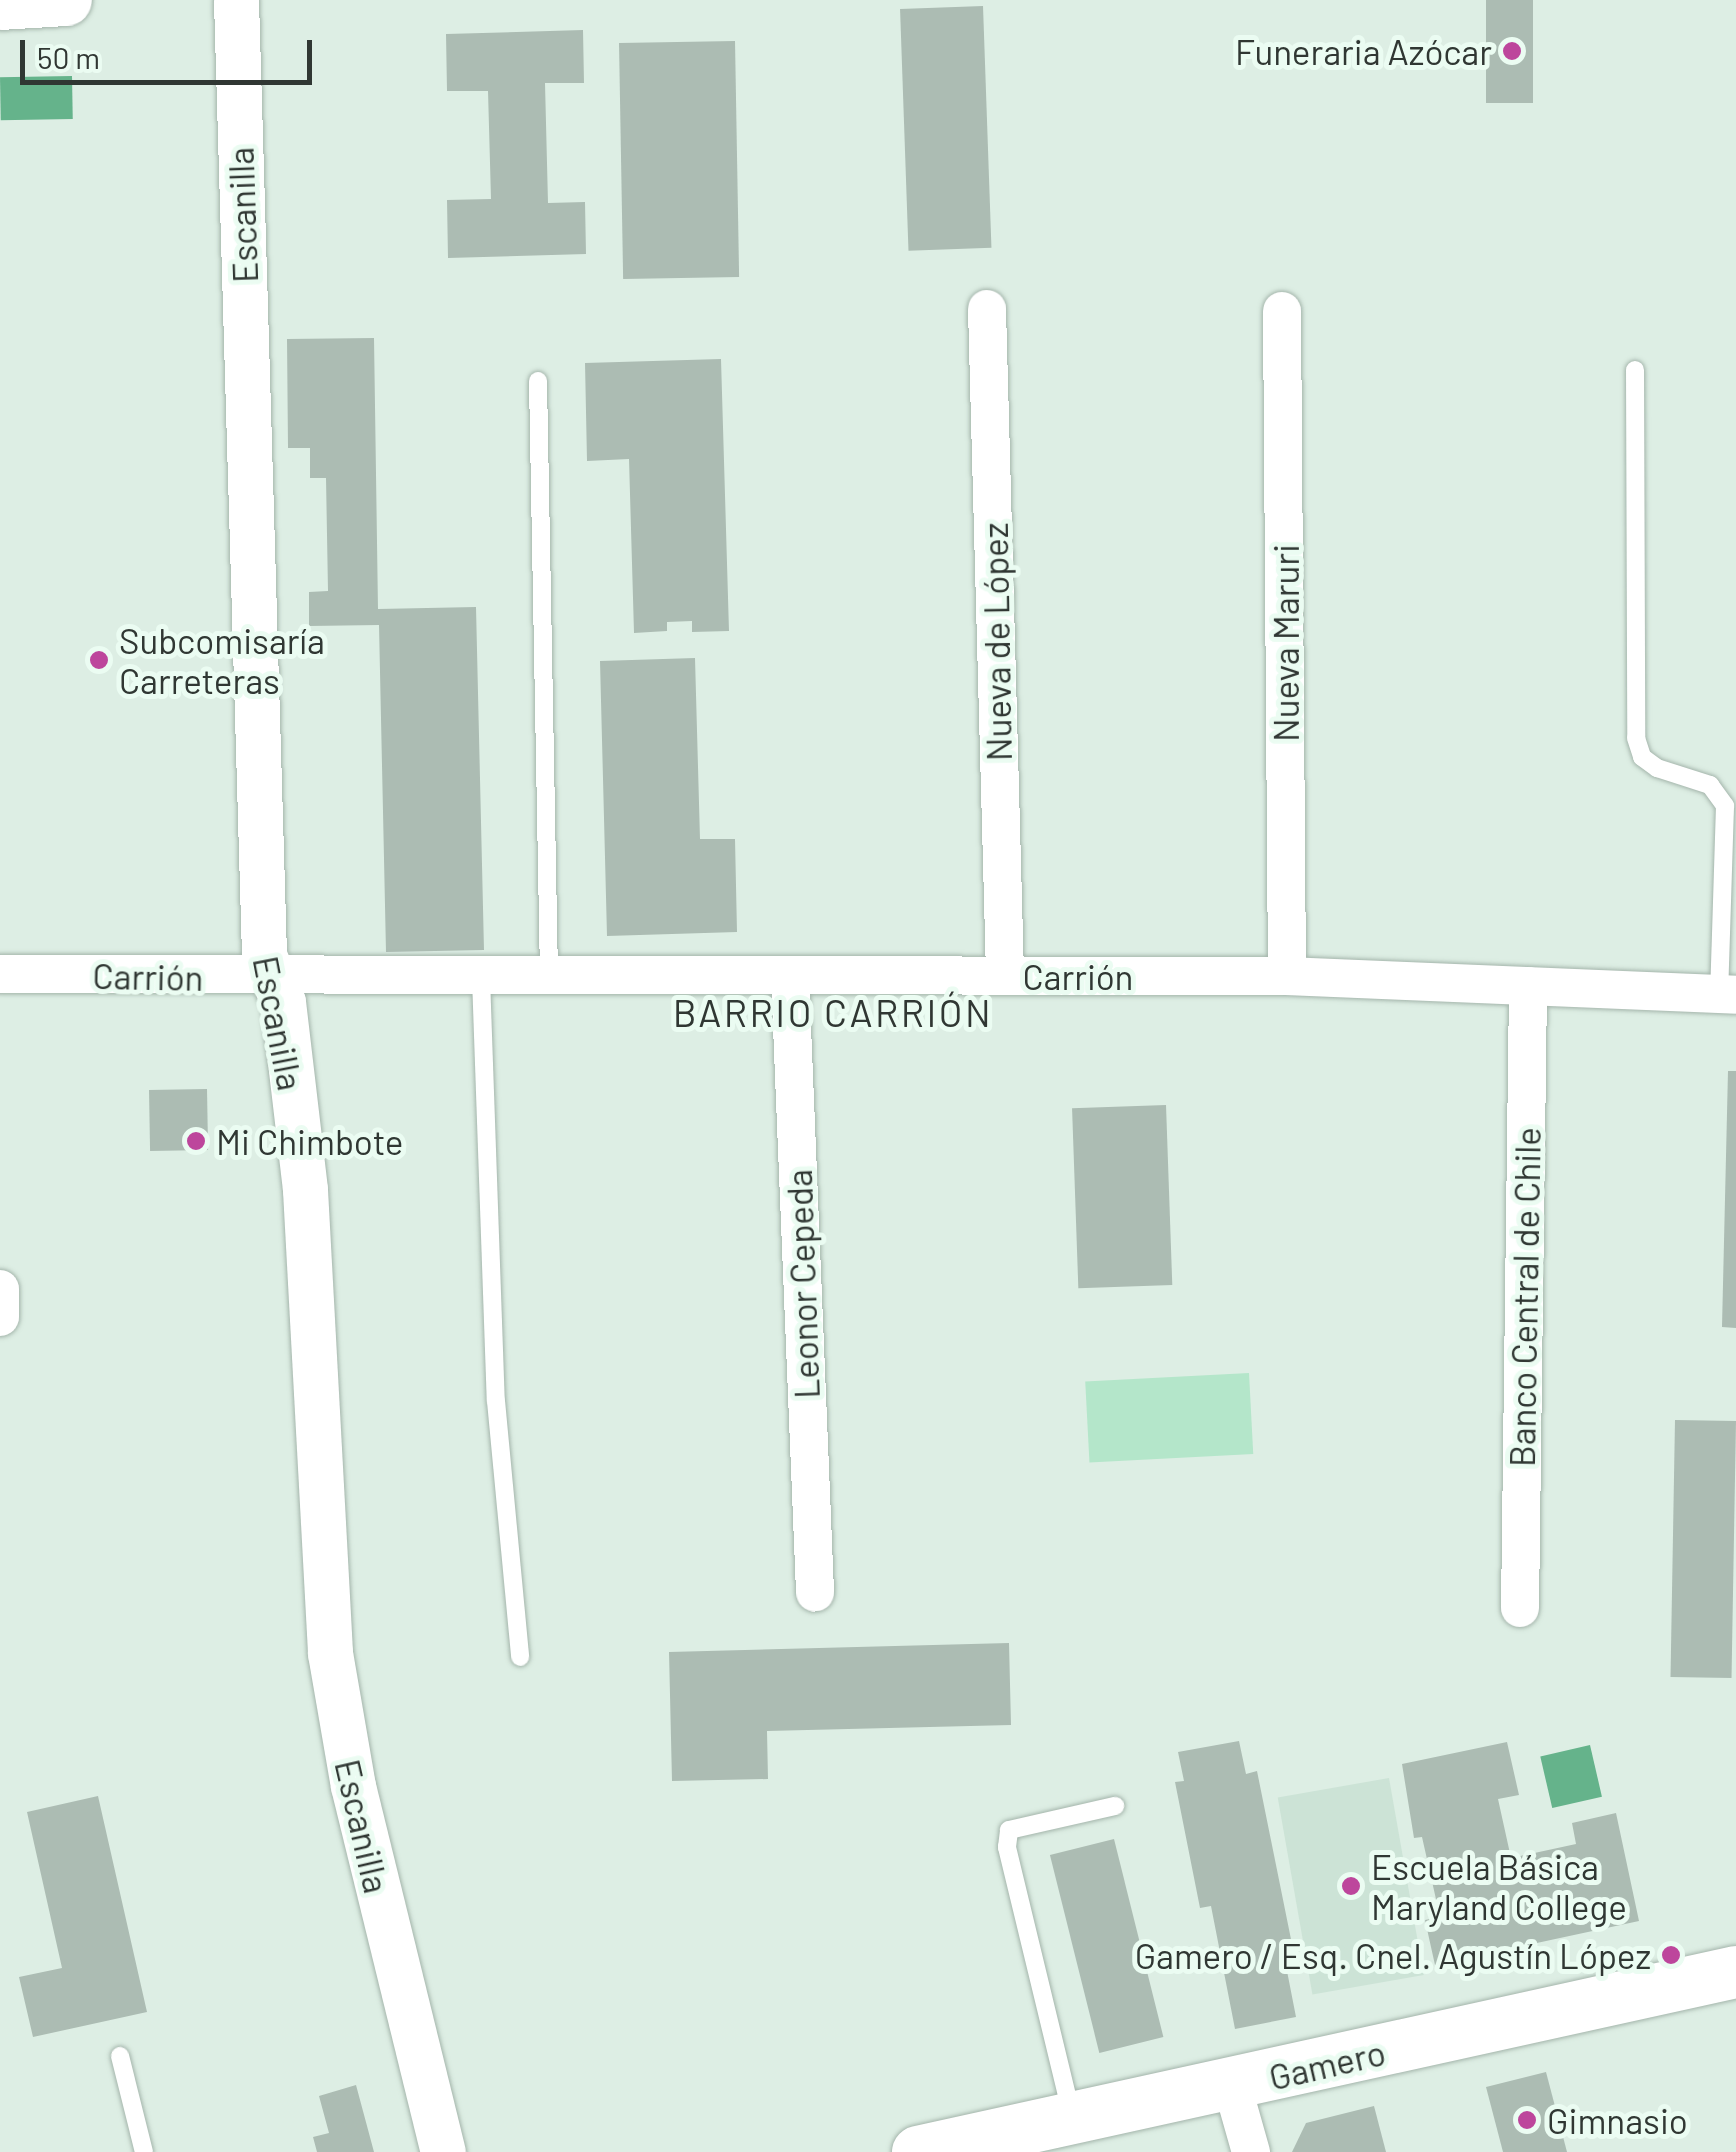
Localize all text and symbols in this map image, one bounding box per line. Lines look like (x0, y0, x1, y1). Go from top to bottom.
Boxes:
scale bar (25, 20, 318, 82)
place label: Funeraria Azócar (1235, 30, 1492, 72)
text: 50 m (37, 39, 100, 75)
marker: Funeraria Azócar (1501, 40, 1523, 62)
street label: Escanilla (219, 146, 265, 284)
street label: Nueva de López (973, 522, 1019, 762)
street label: Nueva Maruri (1264, 544, 1306, 742)
place label: Subcomisaría Carreteras (119, 619, 325, 701)
marker: Subcomisaría Carreteras (88, 649, 110, 671)
street label: Escanilla (245, 952, 313, 1094)
street label: Carrión (92, 954, 204, 998)
street label: Carrión (1023, 955, 1133, 997)
district label: BARRIO CARRIÓN (673, 990, 993, 1036)
place label: Mi Chimbote (216, 1120, 403, 1162)
street label: Banco Central de Chile (1500, 1127, 1548, 1467)
marker: Mi Chimbote (185, 1130, 207, 1152)
street label: Leonor Cepeda (777, 1169, 827, 1399)
street label: Escanilla (327, 1755, 399, 1897)
place label: Escuela Básica Maryland College (1371, 1845, 1627, 1927)
marker: Escuela Básica Maryland College (1340, 1875, 1362, 1897)
place label: Gamero / Esq. Cnel. Agustín López (1135, 1934, 1651, 1976)
marker: Gamero / Esq. Cnel. Agustín López (1660, 1944, 1682, 1966)
street label: Gamero (1265, 2030, 1389, 2098)
place label: Gimnasio (1547, 2099, 1688, 2141)
marker: Gimnasio (1516, 2109, 1538, 2131)

